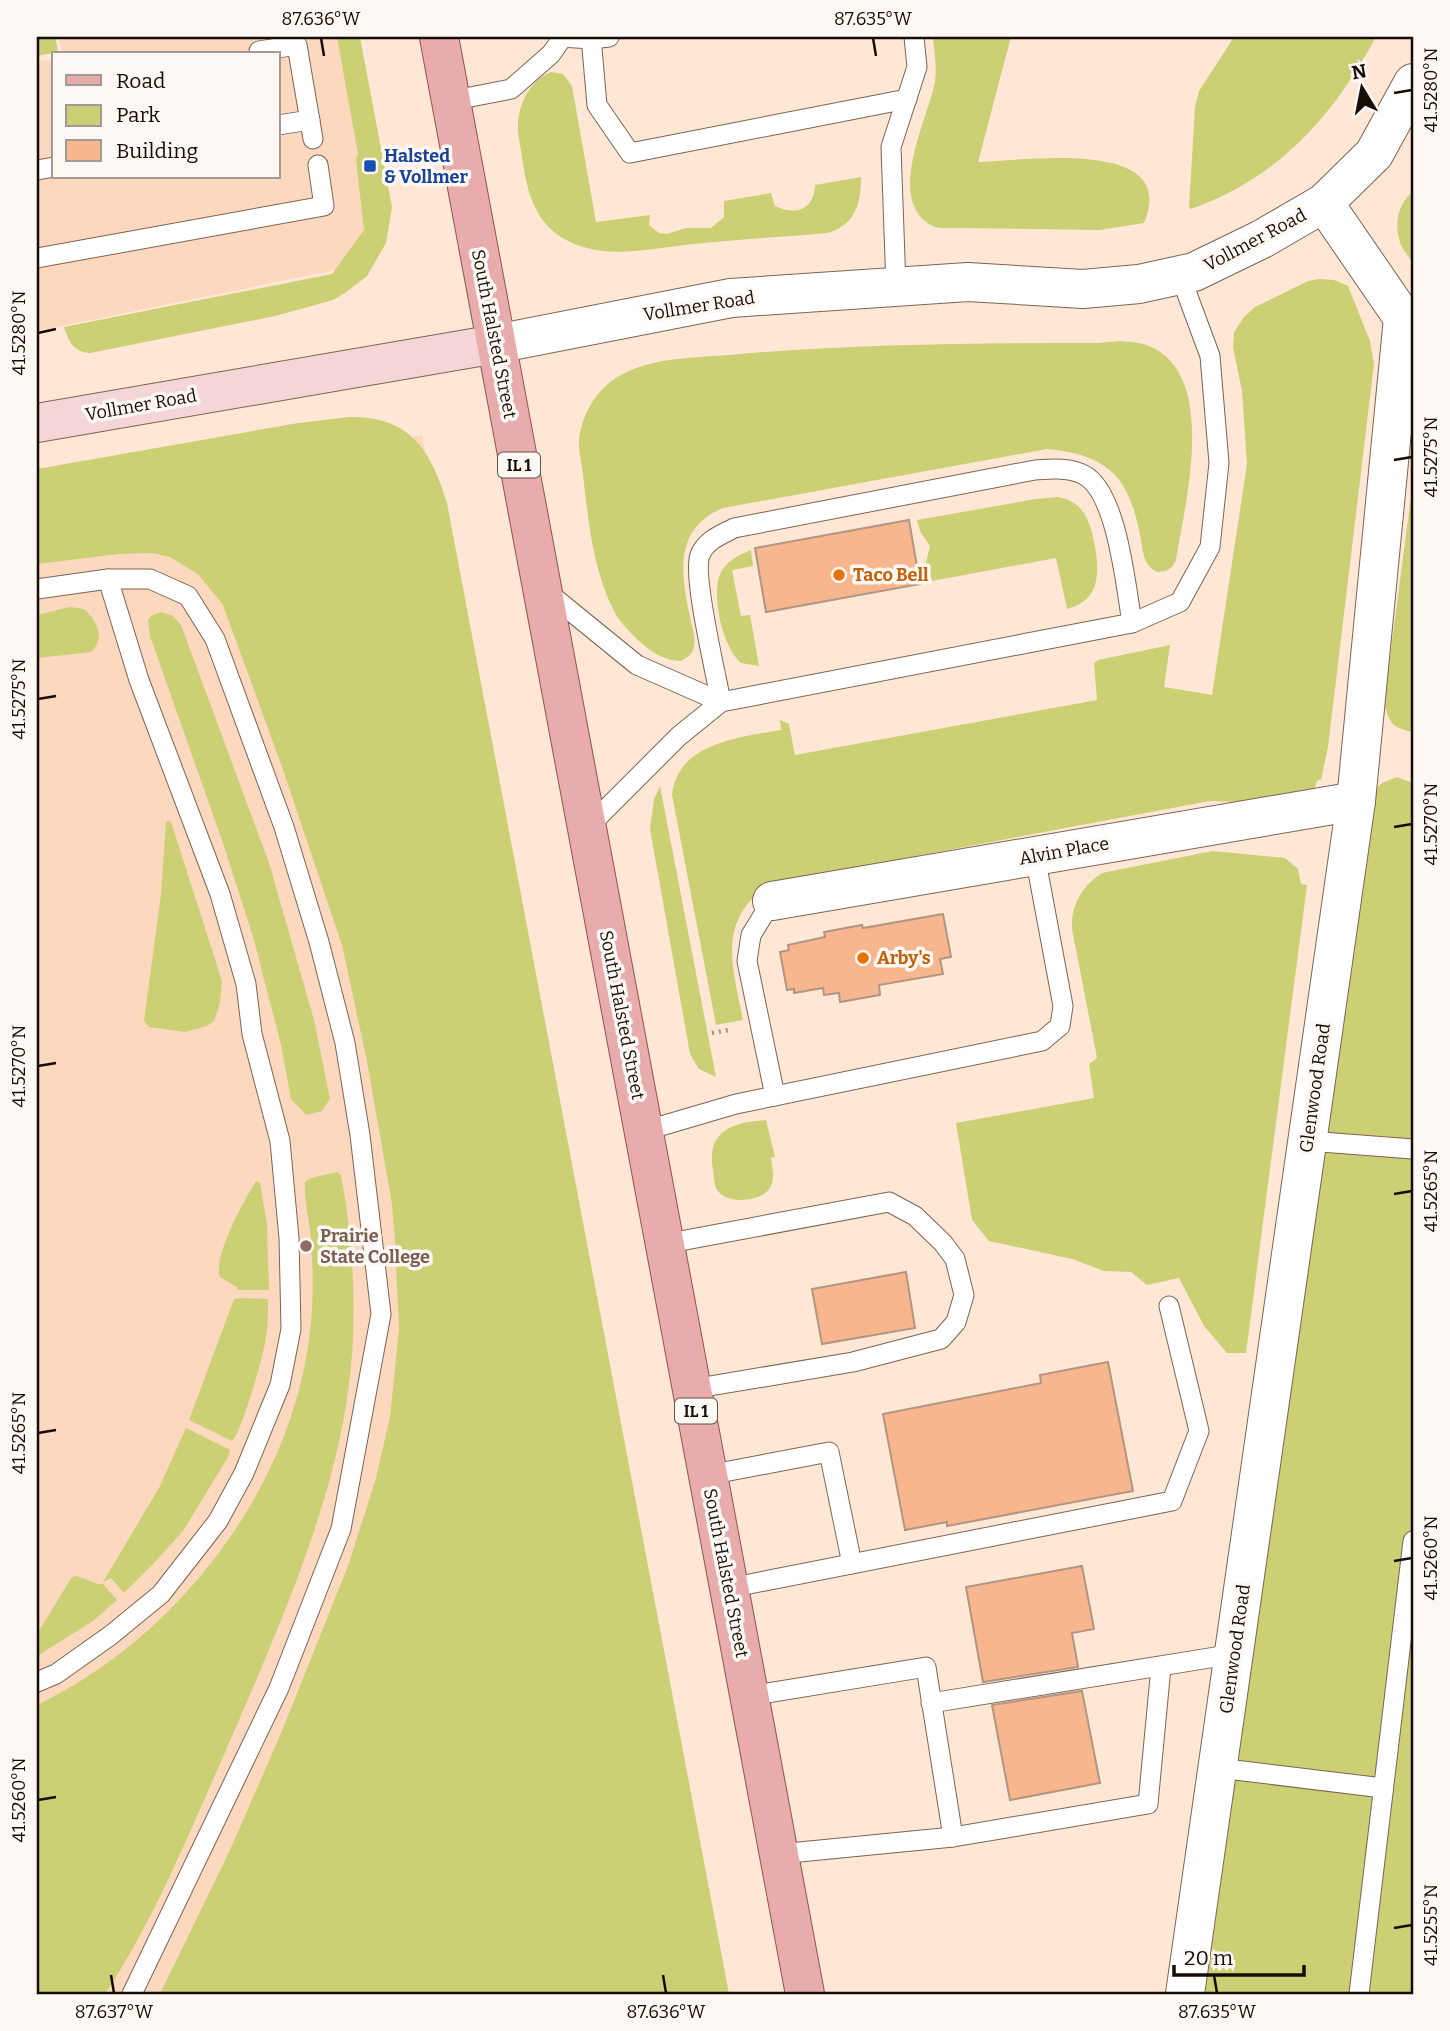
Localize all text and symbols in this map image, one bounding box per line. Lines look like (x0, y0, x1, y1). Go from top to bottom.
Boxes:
text: 87.636°W (282, 8, 361, 30)
text: 87.635°W (834, 8, 913, 30)
text: 41.5280°N (1420, 47, 1442, 133)
legend (52, 52, 280, 178)
north arrow (1328, 52, 1398, 122)
text: N (1350, 59, 1369, 84)
text: Road (116, 68, 165, 94)
text: Park (116, 102, 160, 128)
text: Building (116, 138, 199, 164)
place label: Halsted & Vollmer (384, 145, 468, 188)
marker: Halsted & Vollmer (362, 158, 378, 174)
street label: Vollmer Road (1200, 204, 1310, 276)
street label: South Halsted Street (467, 247, 521, 421)
street label: Vollmer Road (642, 286, 757, 326)
text: 41.5280°N (8, 290, 30, 376)
street label: Vollmer Road (84, 384, 199, 426)
text: 41.5275°N (1420, 417, 1442, 497)
road number: IL 1 (498, 452, 540, 478)
place label: Taco Bell (853, 564, 929, 586)
marker: Taco Bell (831, 567, 847, 583)
text: 41.5275°N (8, 659, 30, 739)
text: 41.5270°N (1420, 783, 1442, 865)
street label: Alvin Place (1017, 832, 1111, 870)
street label: South Halsted Street (595, 928, 649, 1102)
place label: Arby's (877, 947, 931, 969)
marker: Arby's (855, 950, 871, 966)
street label: Glenwood Road (1295, 1022, 1335, 1154)
text: 41.5270°N (8, 1025, 30, 1107)
text: 41.5265°N (1420, 1150, 1442, 1232)
place label: Prairie State College (320, 1225, 430, 1268)
marker: Prairie State College (298, 1238, 314, 1254)
text: 41.5265°N (8, 1392, 30, 1474)
road number: IL 1 (675, 1399, 717, 1424)
street label: South Halsted Street (699, 1486, 753, 1660)
text: 41.5260°N (1420, 1516, 1442, 1600)
street label: Glenwood Road (1215, 1583, 1255, 1715)
text: 41.5260°N (8, 1758, 30, 1842)
text: 41.5255°N (1420, 1884, 1442, 1966)
scale bar (1174, 1933, 1303, 1977)
text: 20 m (1184, 1945, 1233, 1971)
text: 87.637°W (75, 2001, 154, 2023)
text: 87.636°W (627, 2001, 706, 2023)
text: 87.635°W (1178, 2001, 1257, 2023)

